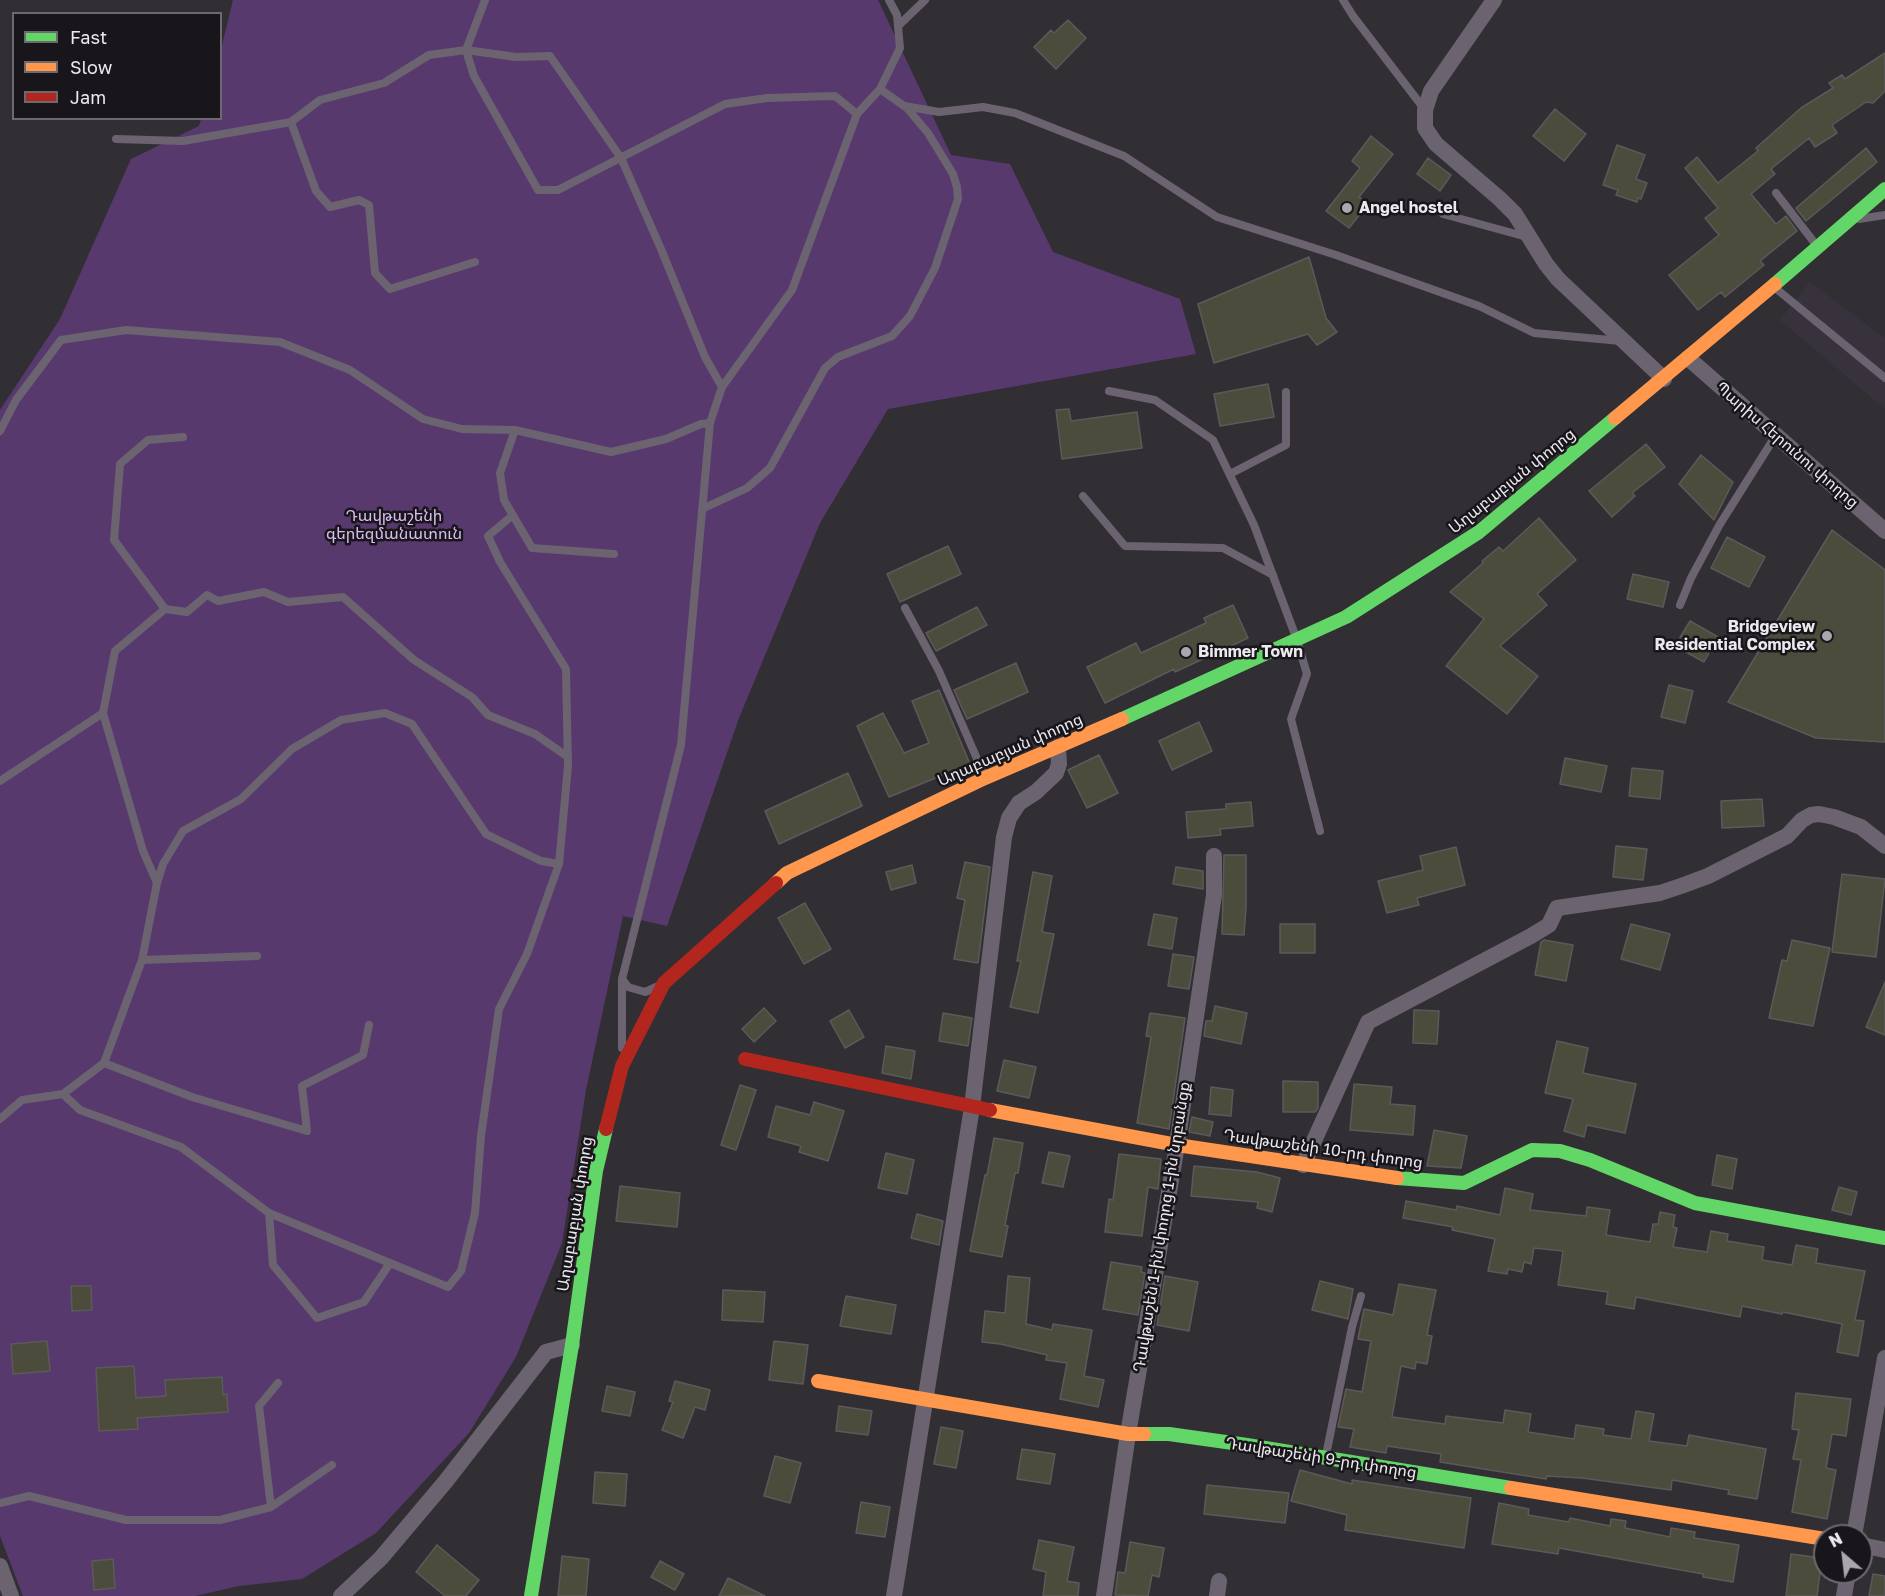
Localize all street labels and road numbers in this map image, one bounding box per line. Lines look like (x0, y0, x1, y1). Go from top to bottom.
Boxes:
street label: Պարիս Հերունու փողոց (1712, 378, 1862, 512)
street label: Աղաբաբյան փողոց (1445, 424, 1579, 538)
street label: Աղաբաբյան փողոց (935, 709, 1085, 791)
street label: Դավթաշեն 1-ին փողոց 1-ին նրբանցք (1130, 1080, 1194, 1374)
street label: Դավթաշենի 10-րդ փողոց (1222, 1125, 1424, 1173)
street label: Աղաբաբյան փողոց (553, 1135, 597, 1293)
street label: Դավթաշենի 9-րդ փողոց (1224, 1433, 1418, 1483)

